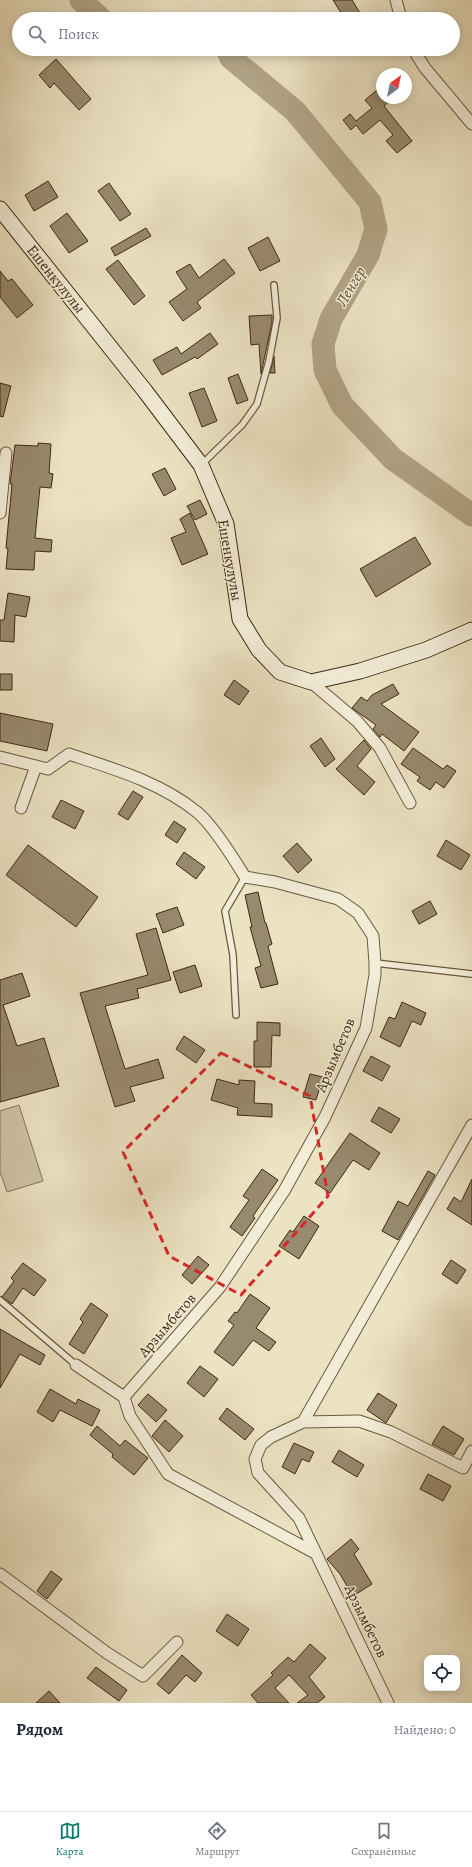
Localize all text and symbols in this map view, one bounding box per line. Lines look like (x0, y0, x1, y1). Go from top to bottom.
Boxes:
search box (12, 12, 460, 56)
icon: search (26, 23, 48, 45)
text: Поиск (58, 24, 99, 44)
north arrow (376, 68, 412, 104)
street label: Ешенкулулы (22, 241, 90, 317)
water label: Ленгер (330, 262, 371, 311)
street label: Ешенкулулы (213, 518, 247, 602)
street label: Арзымбетов (310, 1015, 360, 1096)
street label: Арзымбетов (133, 1289, 200, 1362)
street label: Арзымбетов (339, 1580, 392, 1661)
map controls (424, 1655, 460, 1691)
button: locate (424, 1655, 460, 1691)
text: Рядом (16, 1718, 63, 1741)
text: Найдено: 0 (394, 1721, 456, 1738)
tab: Карта (56, 1820, 84, 1859)
tab: Маршрут (195, 1820, 240, 1859)
tab: Сохранённые (351, 1820, 416, 1859)

